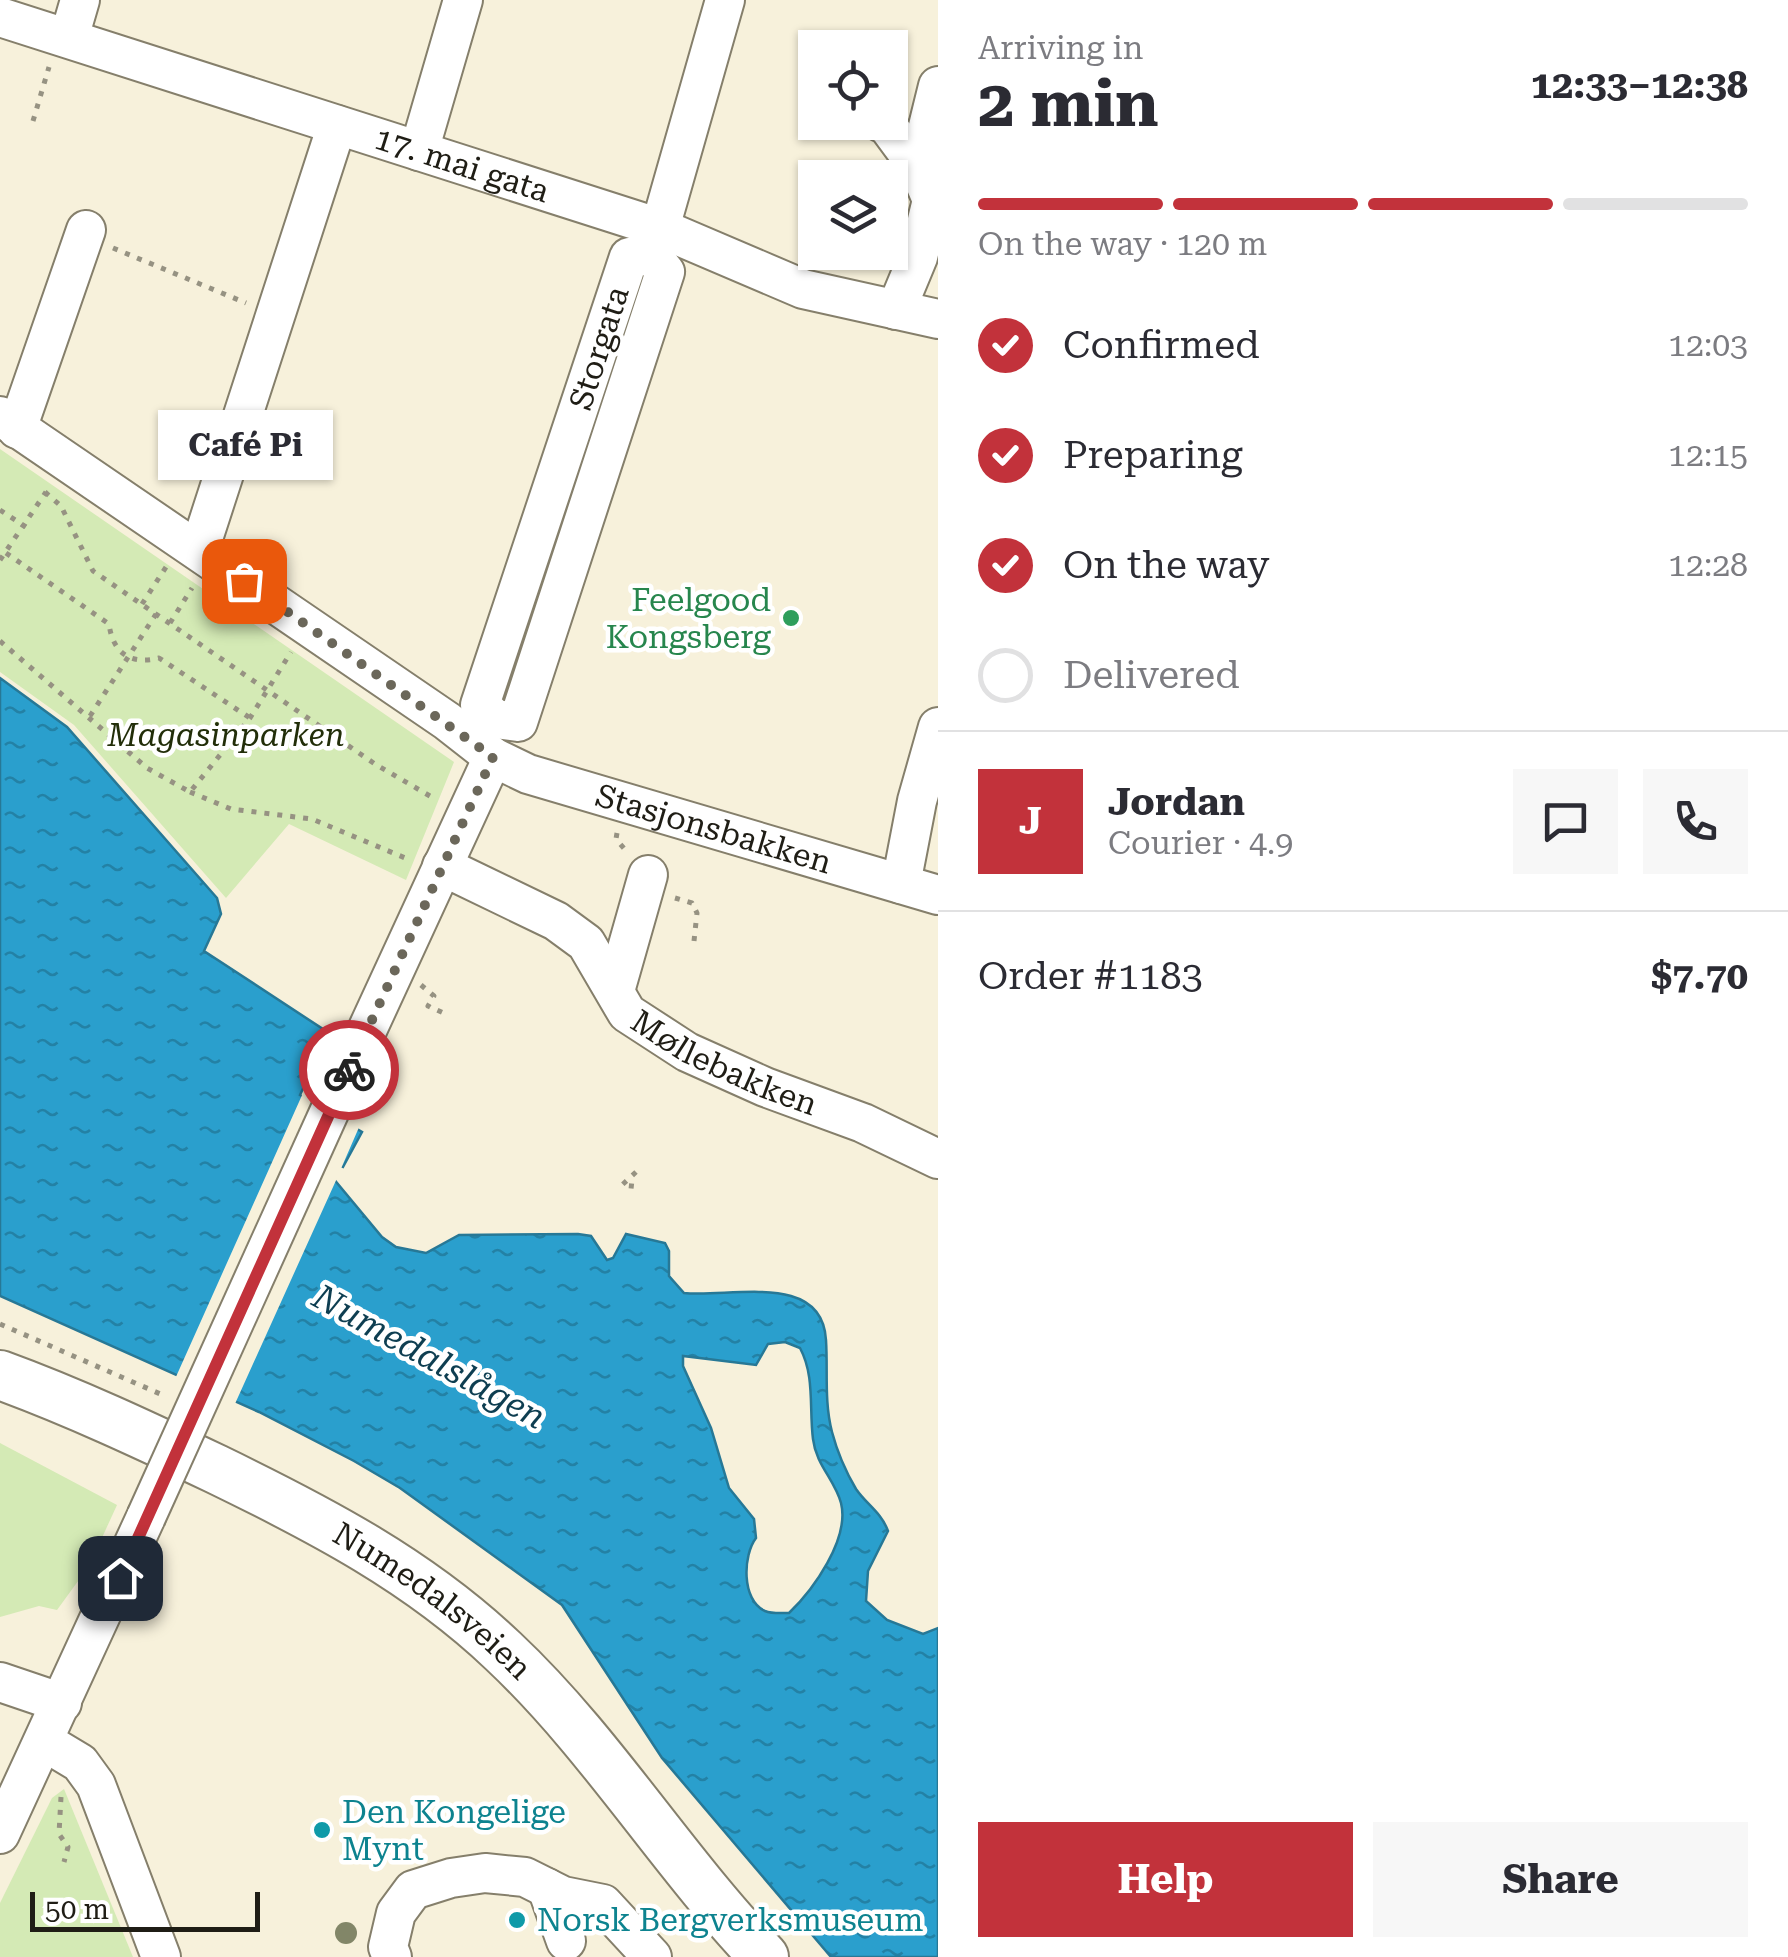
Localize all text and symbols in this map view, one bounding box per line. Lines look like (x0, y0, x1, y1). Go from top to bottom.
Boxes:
text: Arriving in (978, 29, 1143, 67)
map controls (798, 30, 908, 270)
button: locate (798, 30, 908, 140)
text: 12:33–12:38 (1531, 63, 1748, 107)
text: 2 min (978, 66, 1159, 142)
street label: 17. mai gata (370, 119, 554, 210)
button: layers (798, 160, 908, 270)
text: On the way · 120 m (978, 225, 1267, 263)
street label: Storgata (561, 281, 637, 415)
icon: check (978, 318, 1033, 373)
text: Confirmed (1063, 323, 1260, 367)
text: 12:03 (1668, 326, 1748, 364)
callout: Café Pi (156, 411, 332, 481)
text: Café Pi (188, 426, 303, 464)
icon: check (978, 428, 1033, 483)
text: Preparing (1063, 433, 1243, 477)
text: 12:15 (1668, 436, 1748, 474)
icon: check (978, 538, 1033, 593)
pin (202, 539, 287, 624)
text: On the way (1063, 543, 1269, 587)
text: 12:28 (1668, 546, 1748, 584)
icon: bag (217, 554, 272, 609)
place label: Feelgood Kongsberg (606, 581, 772, 656)
marker: Feelgood Kongsberg (780, 607, 802, 629)
text: Delivered (1063, 653, 1240, 697)
park label: Magasinparken (106, 716, 345, 754)
button: chat (1513, 769, 1618, 874)
button: phone (1643, 769, 1748, 874)
street label: Stasjonsbakken (591, 776, 836, 882)
text: Jordan (1108, 780, 1245, 824)
text: J (1019, 799, 1042, 843)
text: Courier · 4.9 (1108, 824, 1293, 862)
text: Order #1183 (978, 954, 1203, 998)
text: $7.70 (1651, 954, 1748, 998)
street label: Møllebakken (624, 1002, 822, 1124)
courier (299, 1020, 399, 1120)
icon: bike (322, 1043, 377, 1098)
water label: Numedalslågen (305, 1276, 552, 1438)
street label: Numedalsveien (326, 1514, 540, 1687)
pin (78, 1536, 163, 1621)
icon: home (93, 1551, 148, 1606)
place label: Den Kongelige Mynt (342, 1793, 566, 1868)
marker: Den Kongelige Mynt (311, 1819, 333, 1841)
button: Help (978, 1822, 1353, 1937)
button: Share (1373, 1822, 1748, 1937)
scale bar (30, 1887, 260, 1932)
text: 50 m (45, 1893, 109, 1926)
place label: Norsk Bergverksmuseum (537, 1901, 923, 1939)
marker: Norsk Bergverksmuseum (506, 1909, 528, 1931)

